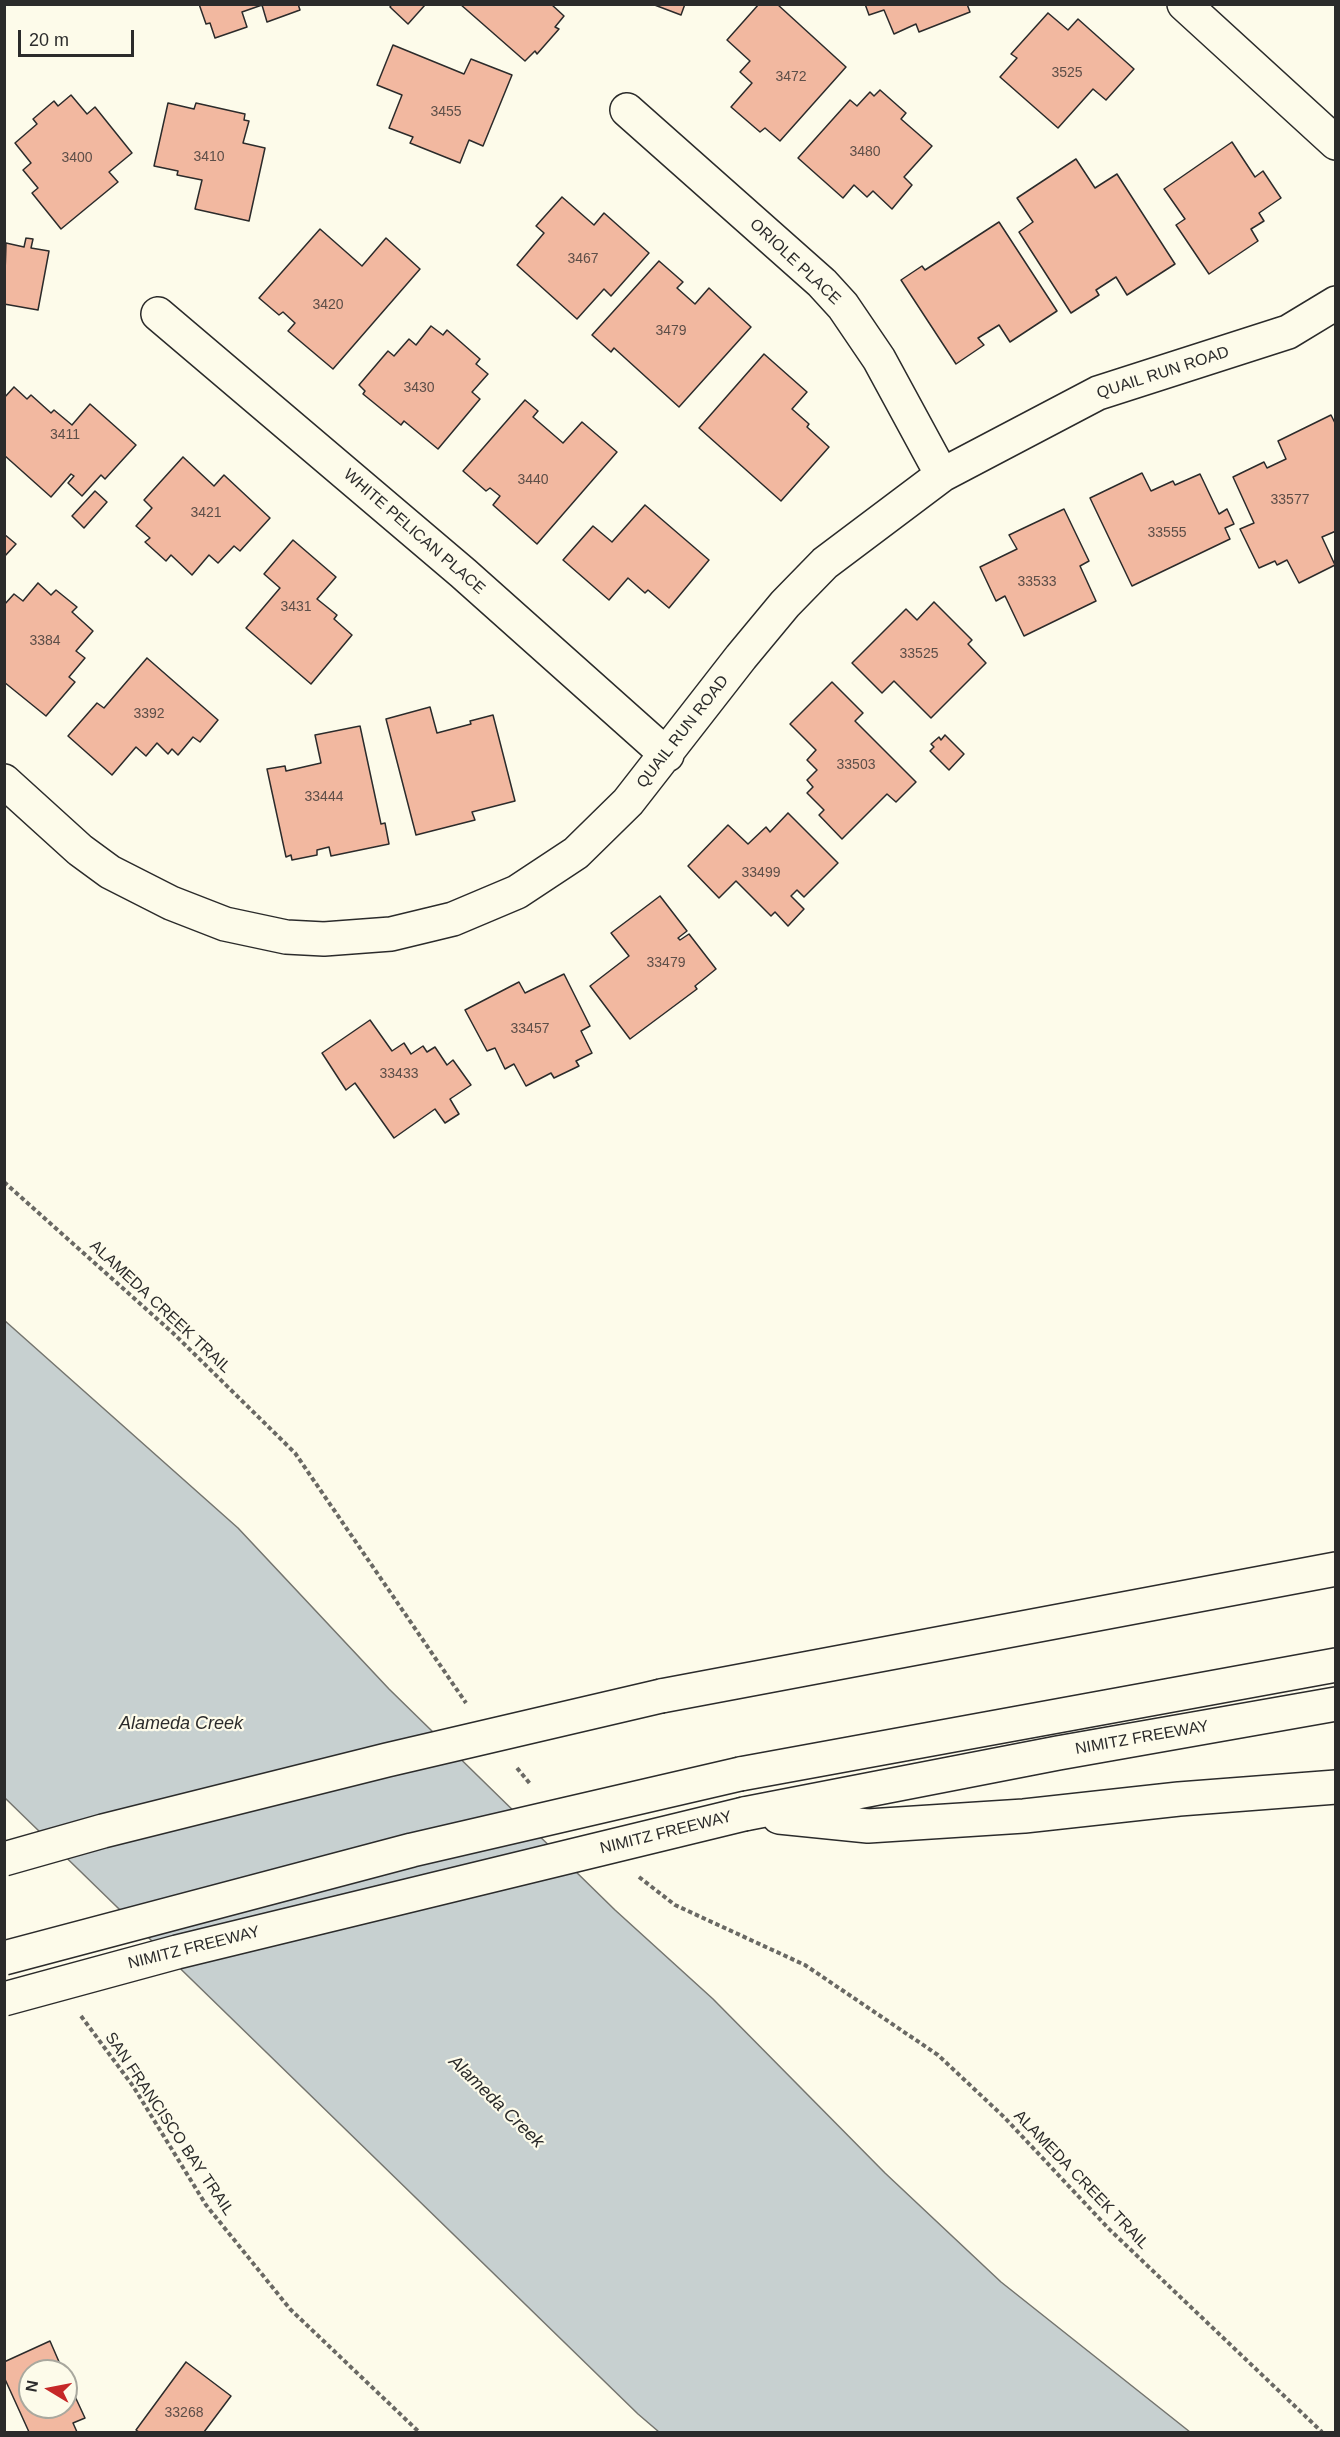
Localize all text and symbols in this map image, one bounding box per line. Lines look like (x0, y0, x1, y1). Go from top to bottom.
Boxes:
scale bar (21, 18, 136, 56)
text: 20 m (29, 30, 69, 50)
house number: 3525 (1051, 65, 1083, 81)
house number: 3472 (775, 69, 807, 85)
house number: 3455 (430, 104, 462, 120)
house number: 3480 (849, 144, 881, 160)
house number: 3410 (193, 149, 225, 165)
house number: 3400 (61, 150, 93, 166)
street label: ORIOLE PLACE (746, 215, 844, 309)
house number: 3467 (567, 251, 599, 267)
house number: 3420 (312, 297, 344, 313)
house number: 3479 (655, 323, 687, 339)
street label: QUAIL RUN ROAD (1095, 343, 1231, 403)
house number: 3430 (403, 380, 435, 396)
house number: 3411 (50, 427, 80, 443)
street label: WHITE PELICAN PLACE (339, 465, 489, 599)
house number: 3440 (517, 472, 549, 488)
house number: 33577 (1271, 492, 1309, 508)
house number: 3421 (190, 505, 222, 521)
house number: 33555 (1148, 525, 1186, 541)
house number: 33533 (1018, 574, 1056, 590)
house number: 3431 (280, 599, 312, 615)
house number: 3384 (29, 633, 61, 649)
house number: 33525 (900, 646, 938, 662)
street label: QUAIL RUN ROAD (633, 672, 733, 792)
house number: 3392 (133, 706, 165, 722)
house number: 33503 (837, 757, 875, 773)
house number: 33444 (305, 789, 343, 805)
house number: 33499 (742, 865, 780, 881)
house number: 33479 (647, 955, 685, 971)
house number: 33457 (511, 1021, 549, 1037)
house number: 33433 (380, 1066, 418, 1082)
street label: ALAMEDA CREEK TRAIL (85, 1237, 235, 1377)
water label: Alameda Creek (119, 1713, 243, 1735)
street label: NIMITZ FREEWAY (1074, 1717, 1210, 1759)
street label: NIMITZ FREEWAY (598, 1807, 734, 1859)
street label: NIMITZ FREEWAY (126, 1922, 262, 1974)
street label: SAN FRANCISCO BAY TRAIL (100, 2029, 238, 2219)
water label: Alameda Creek (444, 2051, 548, 2153)
street label: ALAMEDA CREEK TRAIL (1010, 2106, 1152, 2254)
north arrow (18, 2359, 78, 2419)
text: N (22, 2379, 41, 2393)
house number: 33268 (165, 2405, 203, 2421)

